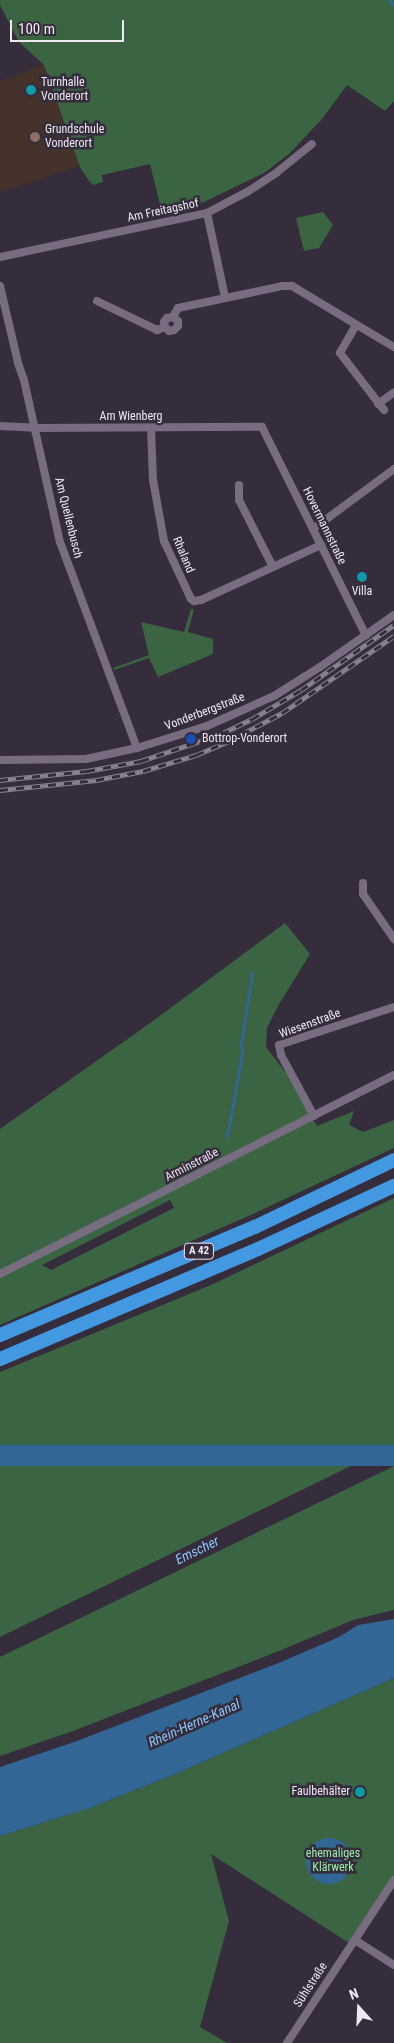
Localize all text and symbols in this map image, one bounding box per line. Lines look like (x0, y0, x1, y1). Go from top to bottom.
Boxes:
scale bar (12, 10, 126, 42)
text: 100 m (18, 20, 55, 38)
place label: Turnhalle Vonderort (41, 76, 88, 104)
marker: Turnhalle Vonderort (25, 84, 37, 96)
place label: Grundschule Vonderort (45, 123, 104, 151)
marker: Grundschule Vonderort (29, 131, 41, 143)
street label: Am Freitagshof (126, 196, 200, 226)
street label: Am Wienberg (99, 410, 163, 424)
street label: Am Quellenbusch (51, 476, 85, 560)
street label: Hovermannstraße (299, 485, 349, 567)
street label: Rhaland (169, 535, 197, 575)
marker: Villa (356, 571, 368, 583)
place label: Villa (352, 585, 372, 599)
street label: Vonderbergstraße (163, 690, 247, 734)
marker: Bottrop-Vonderort (184, 732, 198, 746)
place label: Bottrop-Vonderort (202, 732, 287, 746)
street label: Wiesenstraße (277, 1006, 343, 1042)
street label: Arminstraße (163, 1145, 221, 1185)
road number: A 42 (183, 1242, 215, 1260)
water label: Emscher (172, 1532, 222, 1568)
water label: Rhein-Herne-Kanal (146, 1695, 242, 1751)
place label: Faulbehälter (291, 1785, 350, 1799)
marker: Faulbehälter (354, 1786, 366, 1798)
park label: ehemaliges Klärwerk (306, 1847, 360, 1875)
street label: Sühlstraße (291, 1960, 331, 2010)
north arrow (334, 1983, 384, 2033)
text: N (347, 1985, 361, 2003)

